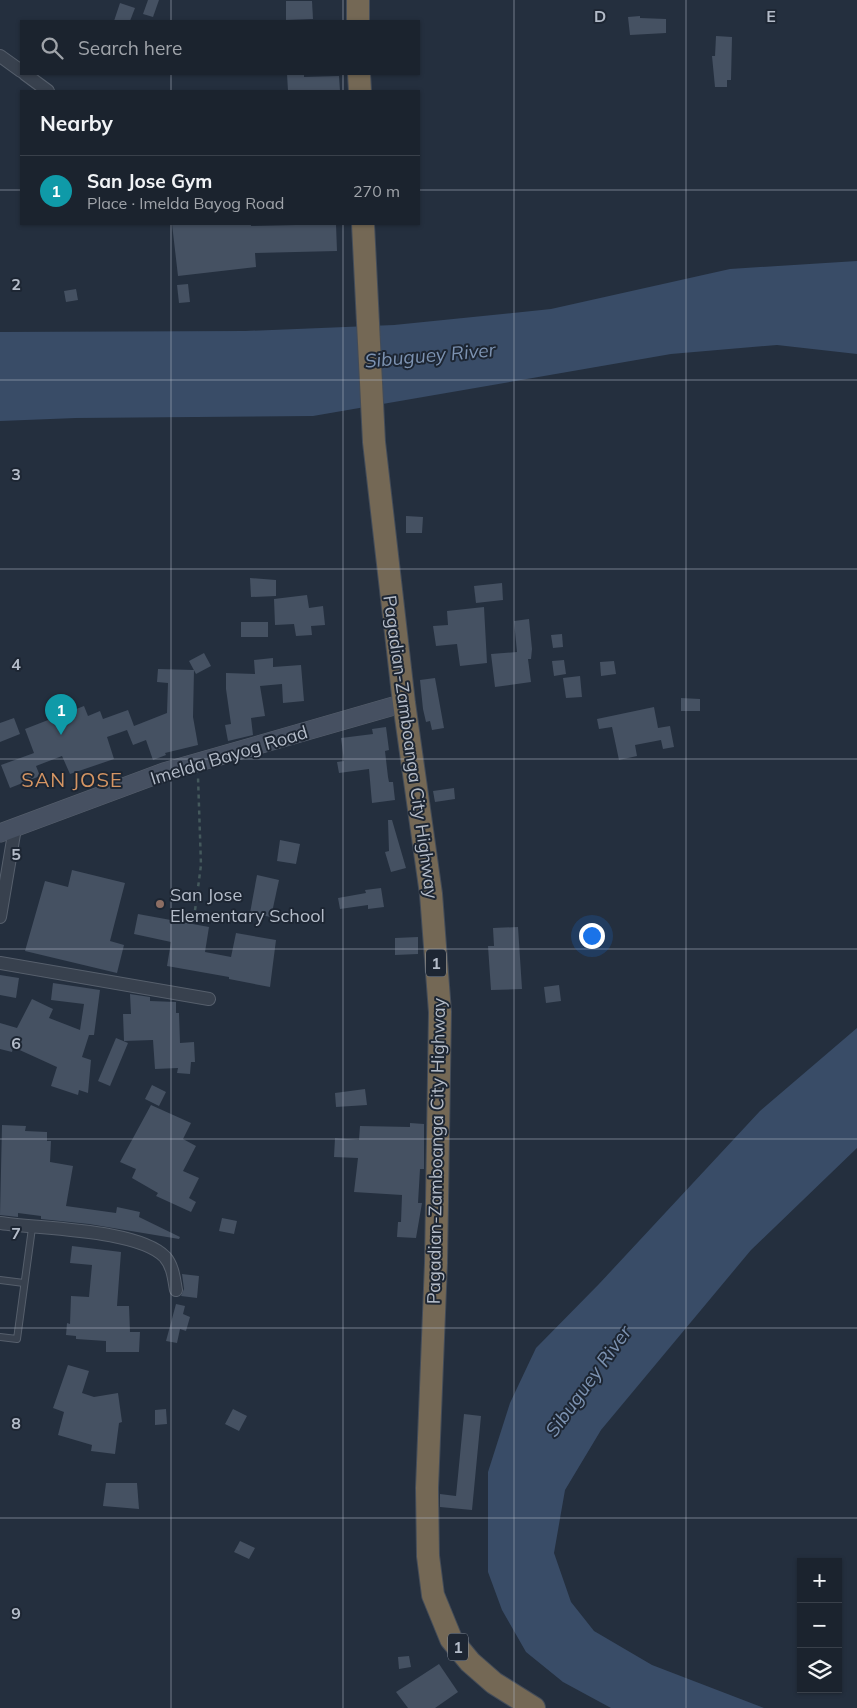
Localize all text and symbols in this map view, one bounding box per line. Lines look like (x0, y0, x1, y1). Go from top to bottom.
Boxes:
text: D (594, 6, 606, 26)
text: E (766, 6, 776, 26)
search box (20, 20, 420, 75)
icon: search (38, 34, 66, 62)
text: Search here (78, 36, 182, 60)
text: Nearby (40, 110, 113, 136)
text: San Jose Gym (87, 169, 212, 193)
text: 1 (51, 181, 61, 201)
text: 270 m (353, 181, 400, 201)
text: Place · Imelda Bayog Road (87, 193, 284, 213)
text: 2 (11, 274, 21, 294)
water label: Sibuguey River (364, 337, 498, 373)
text: 3 (11, 464, 21, 484)
street label: Pagadian-Zamboanga City Highway (378, 594, 444, 901)
text: 4 (11, 654, 21, 674)
pin: 1 (45, 694, 77, 735)
street label: Imelda Bayog Road (148, 720, 310, 790)
district label: SAN JOSE (21, 767, 123, 792)
text: 5 (11, 844, 21, 864)
place label: San Jose Elementary School (170, 883, 325, 927)
marker: San Jose Elementary School (154, 898, 166, 910)
your location (579, 923, 605, 949)
road number: 1 (426, 950, 446, 976)
street label: Pagadian-Zamboanga City Highway (422, 997, 450, 1304)
text: 6 (11, 1033, 21, 1053)
text: 7 (11, 1223, 21, 1243)
water label: Sibuguey River (540, 1320, 637, 1441)
text: 8 (11, 1413, 21, 1433)
map controls (797, 1558, 842, 1693)
button: + (797, 1558, 842, 1603)
text: 9 (11, 1603, 21, 1623)
button: − (797, 1603, 842, 1648)
road number: 1 (448, 1634, 468, 1660)
button: layers (797, 1648, 842, 1693)

